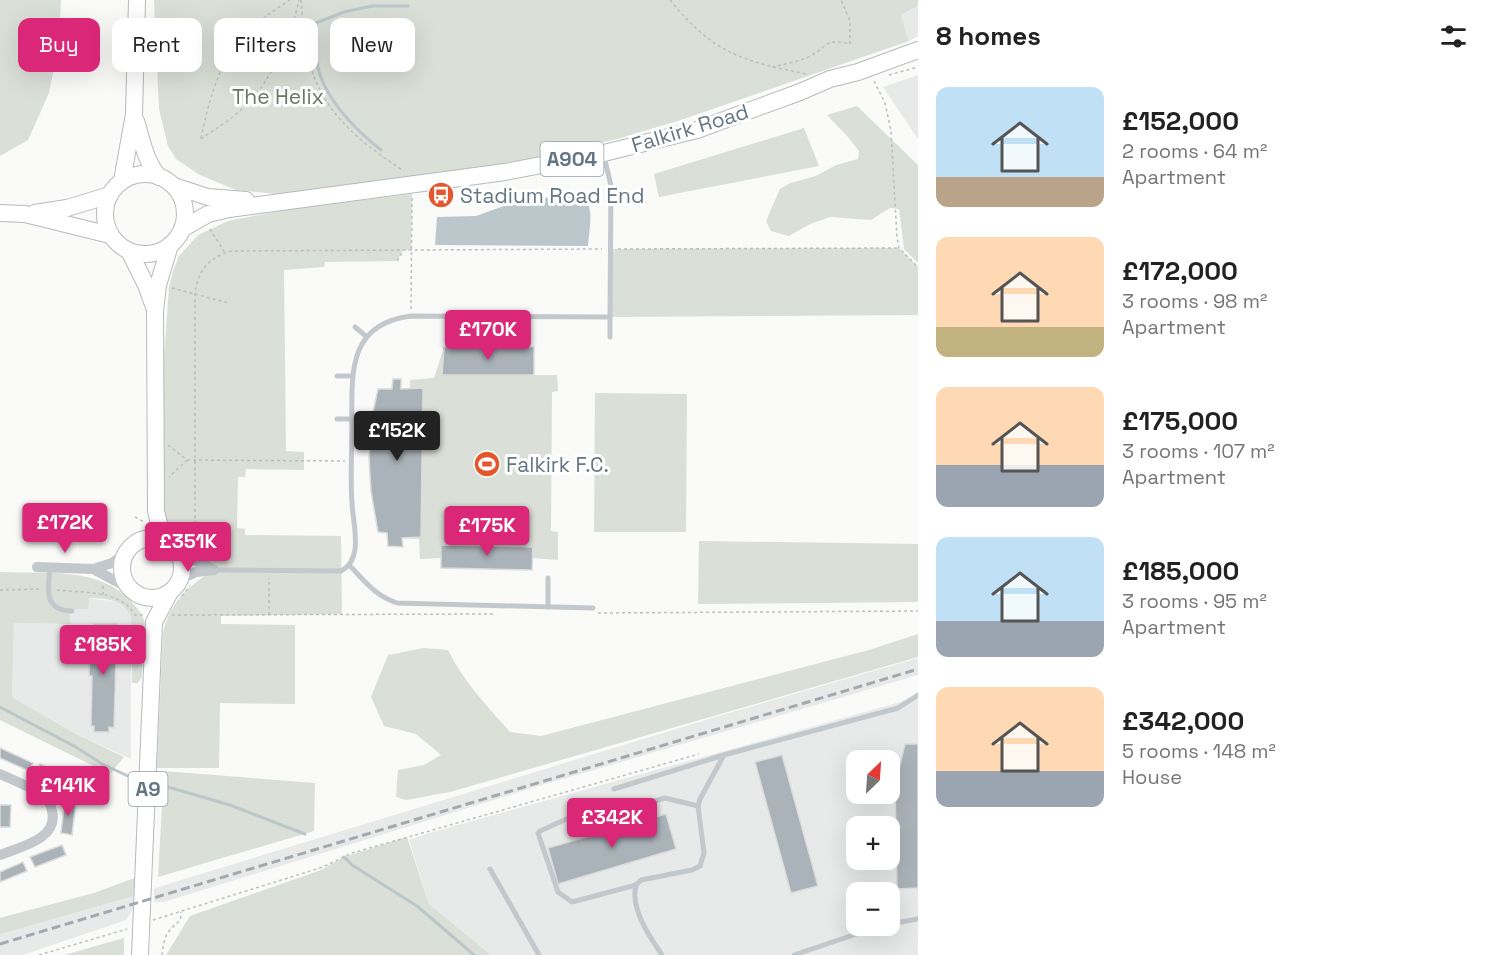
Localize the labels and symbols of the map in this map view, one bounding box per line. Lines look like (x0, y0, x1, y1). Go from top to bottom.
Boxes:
park label: The Helix (232, 83, 324, 110)
street label: Falkirk Road (628, 97, 752, 159)
road number: A904 (540, 142, 604, 176)
bus stop icon: Stadium Road End (426, 180, 456, 210)
place label: Stadium Road End (460, 182, 644, 209)
pin: £170K (446, 310, 530, 361)
pin: £152K (355, 411, 439, 462)
sports icon: Falkirk F.C. (472, 449, 502, 479)
place label: Falkirk F.C. (506, 451, 609, 478)
pin: £172K (23, 503, 107, 554)
pin: £175K (445, 506, 529, 557)
pin: £351K (146, 522, 230, 573)
pin: £185K (61, 625, 145, 676)
north arrow (846, 750, 900, 804)
pin: £141K (26, 766, 110, 817)
road number: A9 (128, 772, 168, 806)
pin: £342K (570, 798, 654, 849)

